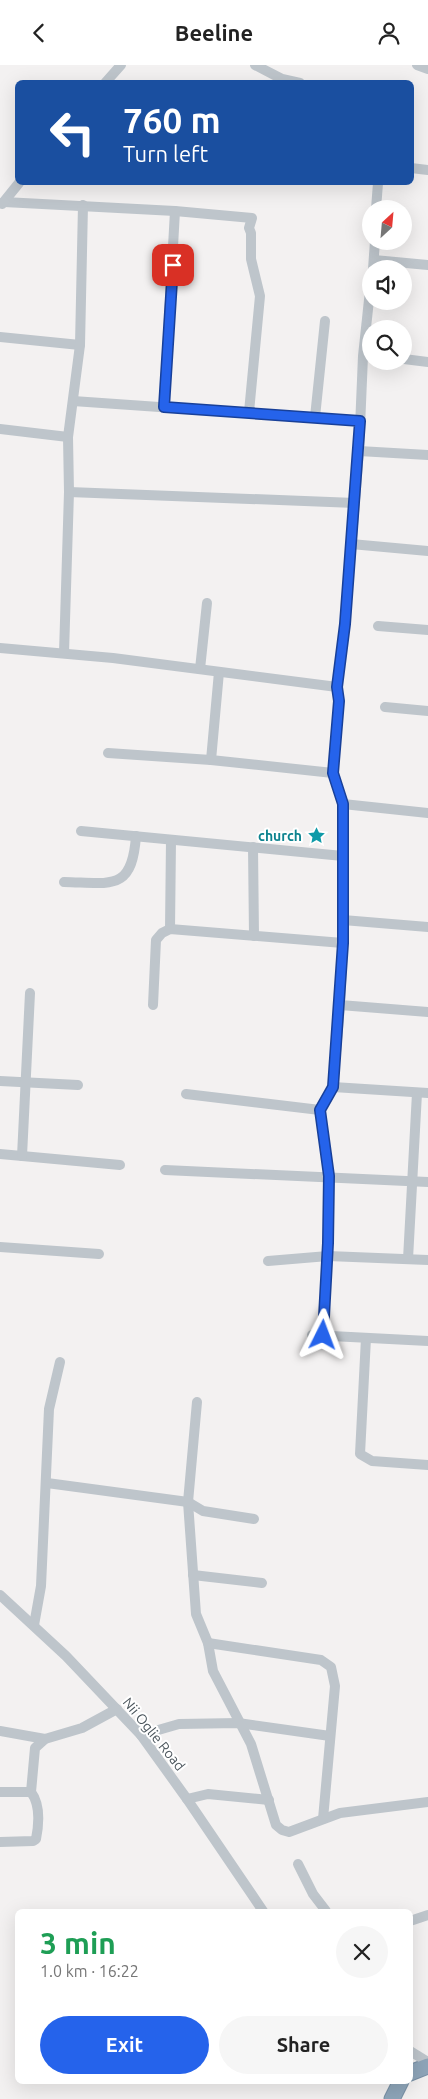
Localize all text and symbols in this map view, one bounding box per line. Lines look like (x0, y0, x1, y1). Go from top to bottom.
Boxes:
icon: back (25, 19, 53, 47)
icon: person (375, 19, 403, 47)
text: Beeline (175, 20, 253, 45)
icon: left (40, 100, 105, 165)
text: 760 m (123, 100, 221, 140)
text: Turn left (123, 141, 208, 166)
north arrow (362, 200, 412, 250)
map controls (362, 200, 412, 370)
pin (152, 244, 194, 286)
icon: arrive (159, 251, 187, 279)
button: sound (362, 260, 412, 310)
button: search (362, 320, 412, 370)
place icon: church (306, 826, 326, 846)
place label: church (258, 828, 302, 844)
position arrow (296, 1308, 348, 1360)
street label: Nii Oglie Road (120, 1694, 188, 1774)
text: 3 min (40, 1926, 116, 1960)
button: close (336, 1926, 388, 1978)
text: 1.0 km · 16:22 (40, 1962, 139, 1980)
button: Exit (40, 2016, 209, 2074)
button: Share (219, 2016, 388, 2074)

